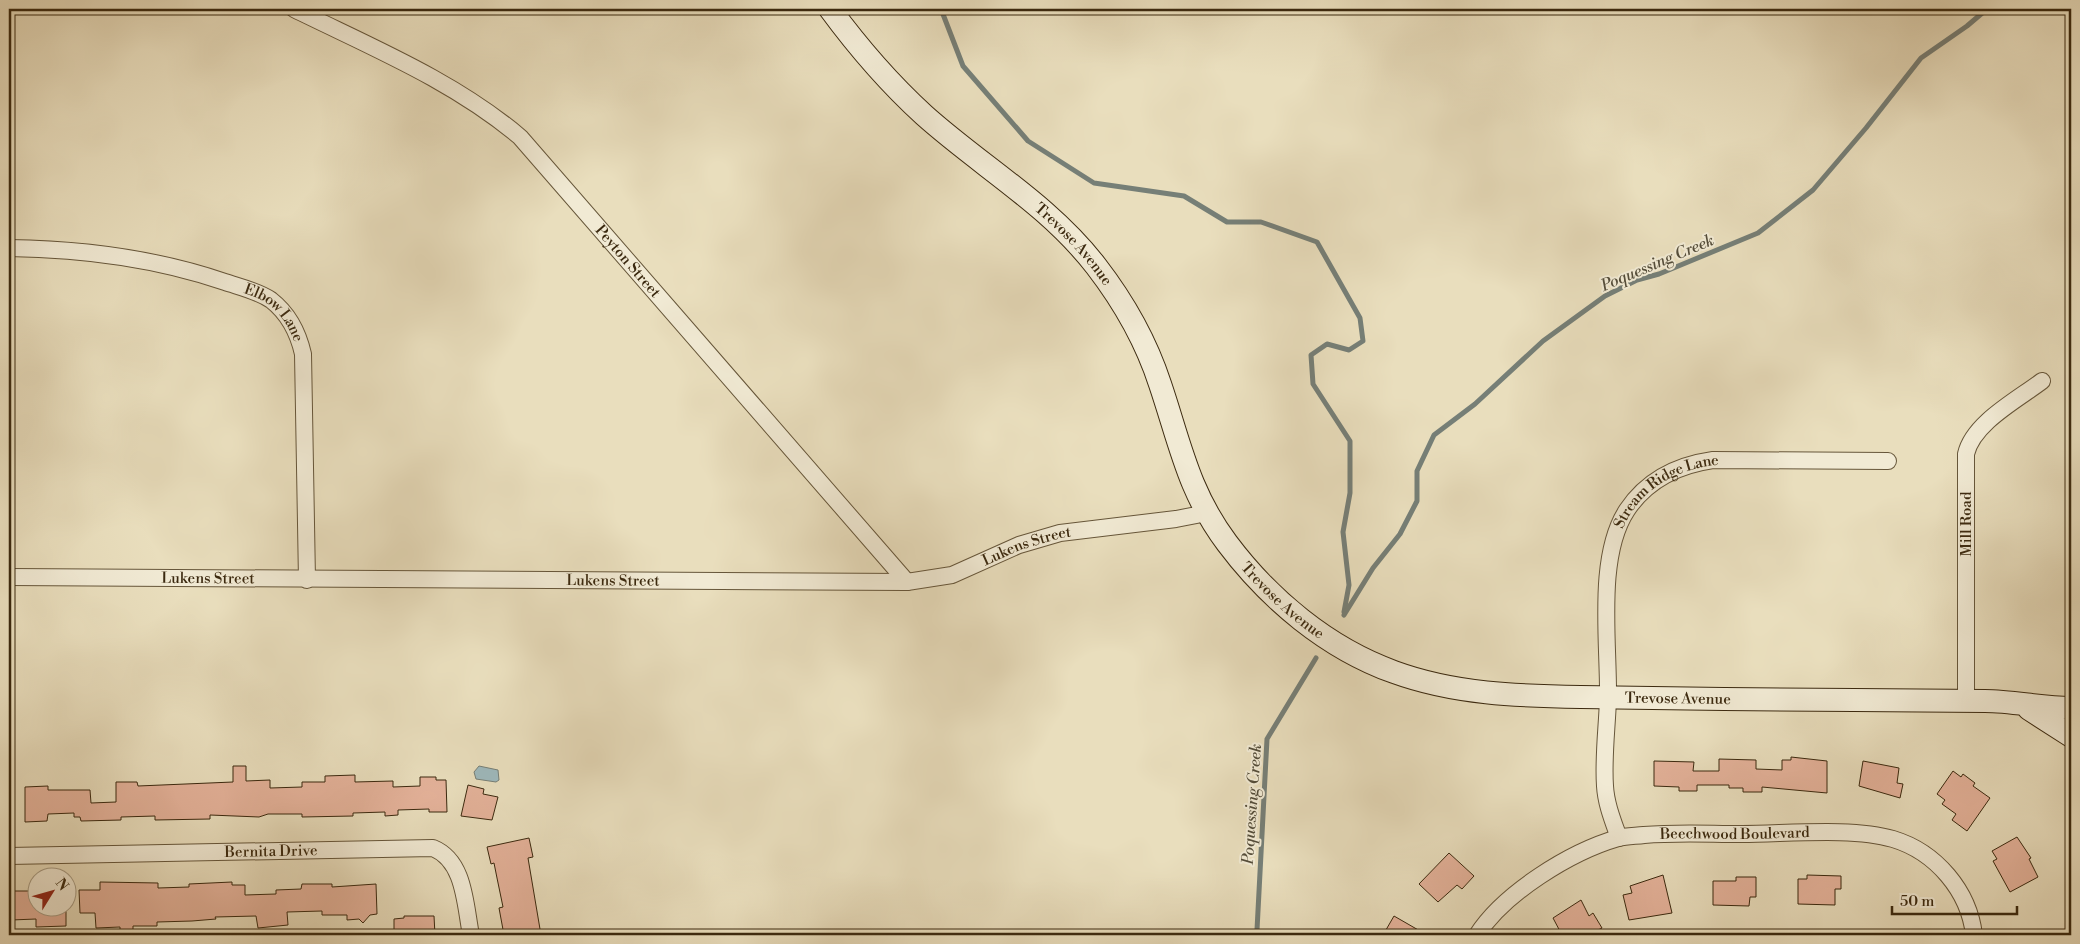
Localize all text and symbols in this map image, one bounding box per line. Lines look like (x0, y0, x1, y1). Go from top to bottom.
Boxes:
street label: Trevose Avenue (1031, 199, 1116, 289)
street label: Peyton Street (591, 221, 665, 302)
water label: Poquessing Creek (1597, 230, 1717, 296)
street label: Elbow Lane (242, 280, 308, 344)
street label: Stream Ridge Lane (1610, 451, 1719, 531)
street label: Mill Road (1957, 491, 1976, 556)
street label: Lukens Street (979, 523, 1073, 570)
street label: Trevose Avenue (1236, 558, 1328, 643)
street label: Lukens Street (161, 569, 255, 588)
street label: Lukens Street (566, 571, 660, 591)
street label: Trevose Avenue (1625, 689, 1731, 709)
water label: Poquessing Creek (1238, 743, 1266, 866)
street label: Beechwood Boulevard (1658, 823, 1810, 844)
street label: Bernita Drive (223, 841, 318, 862)
north arrow (28, 866, 78, 916)
text: N (51, 875, 72, 895)
scale bar (1892, 884, 2018, 916)
text: 50 m (1900, 892, 1934, 911)

